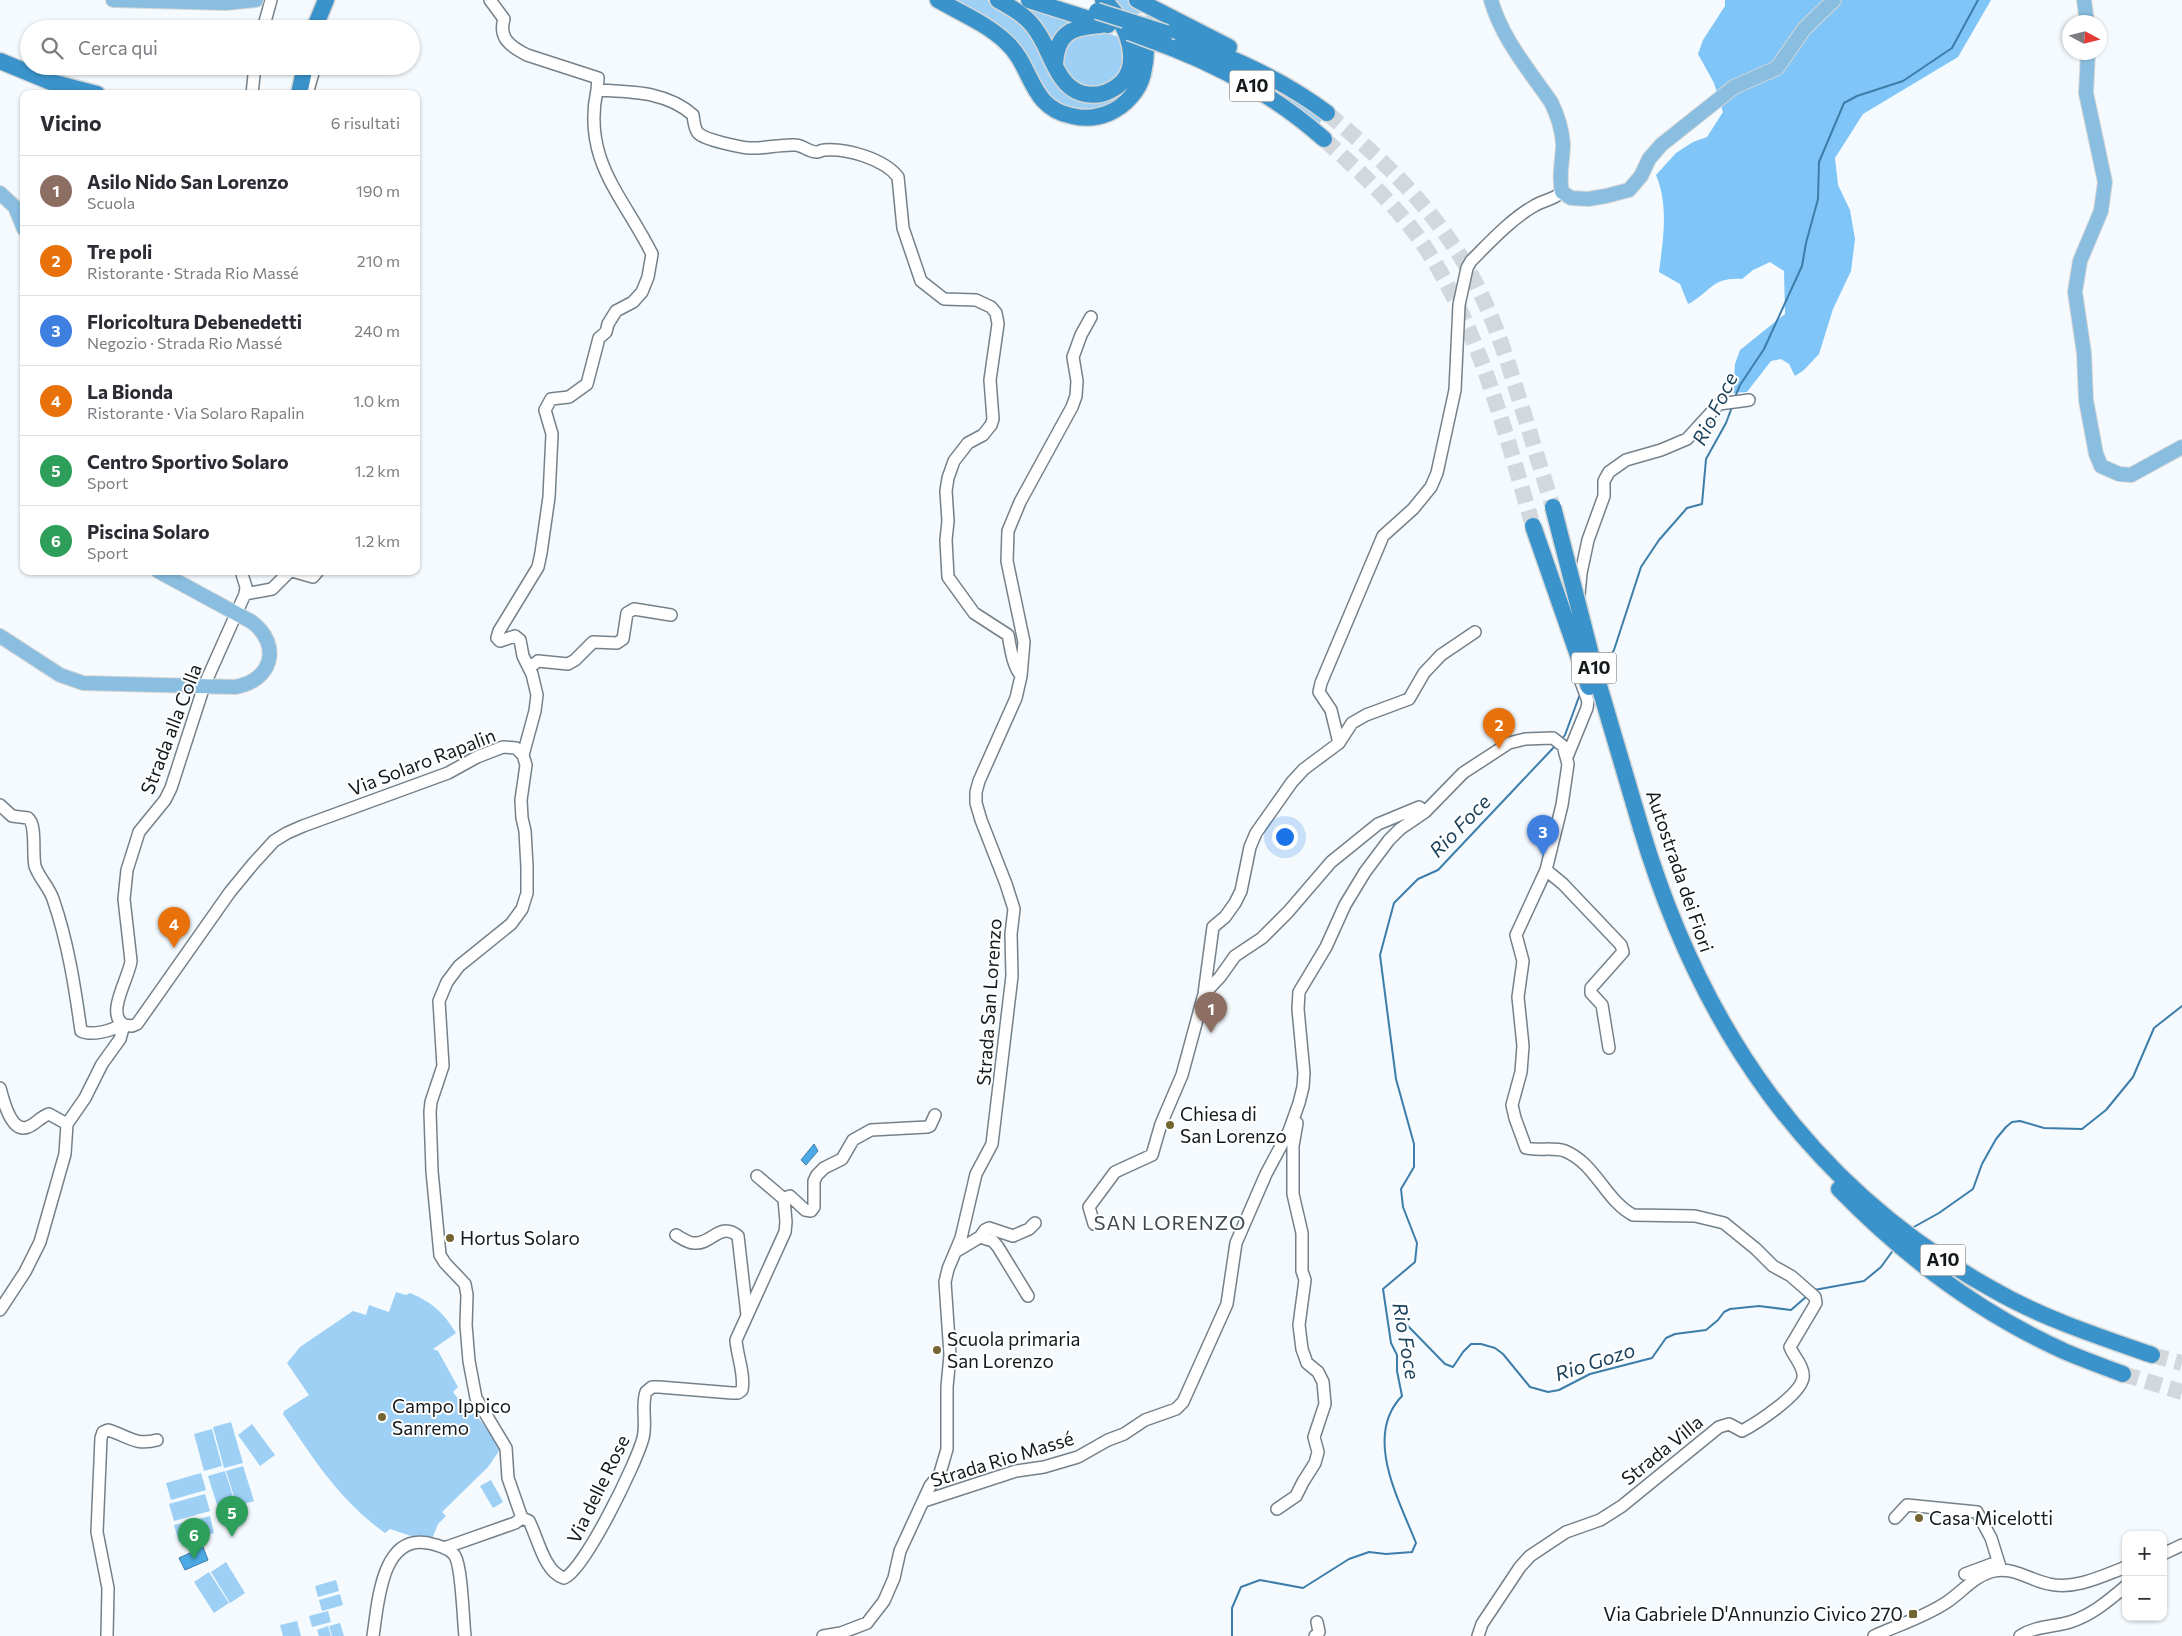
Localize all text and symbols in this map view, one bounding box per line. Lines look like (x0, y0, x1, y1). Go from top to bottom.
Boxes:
north arrow (2062, 15, 2107, 60)
search box (20, 20, 420, 75)
icon: search (38, 34, 66, 62)
text: Cerca qui (78, 36, 158, 59)
road number: A10 (1230, 70, 1274, 102)
text: Vicino (40, 110, 101, 135)
text: 6 risultati (331, 113, 400, 132)
text: Asilo Nido San Lorenzo (87, 170, 289, 193)
text: 1 (52, 181, 60, 200)
text: 190 m (356, 181, 400, 200)
text: Scuola (87, 193, 135, 212)
text: Tre poli (87, 240, 152, 263)
text: 2 (51, 251, 61, 270)
text: 210 m (357, 251, 400, 270)
text: Ristorante · Strada Rio Massé (87, 263, 299, 282)
text: Floricoltura Debenedetti (87, 310, 302, 333)
text: 3 (51, 321, 61, 340)
text: 240 m (354, 321, 400, 340)
text: Negozio · Strada Rio Massé (87, 333, 282, 352)
water label: Rio Foce (1686, 368, 1742, 449)
text: La Bionda (87, 380, 173, 403)
text: 4 (51, 391, 61, 410)
text: 1.0 km (354, 391, 400, 410)
text: Ristorante · Via Solaro Rapalin (87, 403, 305, 422)
text: Centro Sportivo Solaro (87, 450, 289, 473)
text: 5 (51, 461, 61, 480)
text: 1.2 km (355, 461, 400, 480)
text: Sport (87, 473, 128, 492)
text: Piscina Solaro (87, 520, 210, 543)
text: 6 (51, 531, 61, 550)
text: 1.2 km (355, 531, 400, 550)
text: Sport (87, 543, 128, 562)
road number: A10 (1572, 652, 1616, 684)
street label: Strada alla Colla (135, 660, 206, 797)
pin: 2 (1483, 708, 1515, 749)
street label: Via Solaro Rapalin (345, 723, 498, 800)
street label: Autostrada dei Fiori (1642, 787, 1719, 955)
water label: Rio Foce (1424, 789, 1495, 862)
pin: 3 (1527, 815, 1559, 856)
your location (1272, 824, 1298, 850)
pin: 4 (158, 907, 190, 948)
street label: Strada San Lorenzo (971, 918, 1006, 1086)
pin: 1 (1195, 992, 1227, 1033)
place label: Chiesa di San Lorenzo (1180, 1102, 1287, 1147)
marker: Chiesa di San Lorenzo (1164, 1119, 1176, 1131)
district label: SAN LORENZO (1094, 1210, 1246, 1234)
place label: Hortus Solaro (460, 1226, 580, 1249)
marker: Hortus Solaro (444, 1232, 456, 1244)
road number: A10 (1920, 1244, 1966, 1276)
water label: Rio Foce (1388, 1300, 1426, 1382)
place label: Scuola primaria San Lorenzo (947, 1327, 1081, 1372)
water label: Rio Gozo (1552, 1337, 1638, 1385)
marker: Scuola primaria San Lorenzo (931, 1344, 943, 1356)
place label: Campo Ippico Sanremo (392, 1394, 511, 1439)
street label: Strada Villa (1616, 1410, 1707, 1489)
marker: Campo Ippico Sanremo (376, 1411, 388, 1423)
street label: Strada Rio Massé (928, 1426, 1076, 1491)
street label: Via delle Rose (561, 1431, 634, 1547)
pin: 5 (216, 1496, 248, 1537)
place label: Casa Micelotti (1929, 1506, 2053, 1529)
marker: Casa Micelotti (1913, 1512, 1925, 1524)
pin: 6 (178, 1518, 210, 1559)
map controls (2122, 1531, 2167, 1621)
button: + (2122, 1531, 2167, 1576)
button: − (2122, 1576, 2167, 1621)
place label: Via Gabriele D'Annunzio Civico 270 (1603, 1602, 1903, 1625)
marker: Via Gabriele D'Annunzio Civico 270 (1907, 1608, 1919, 1620)

